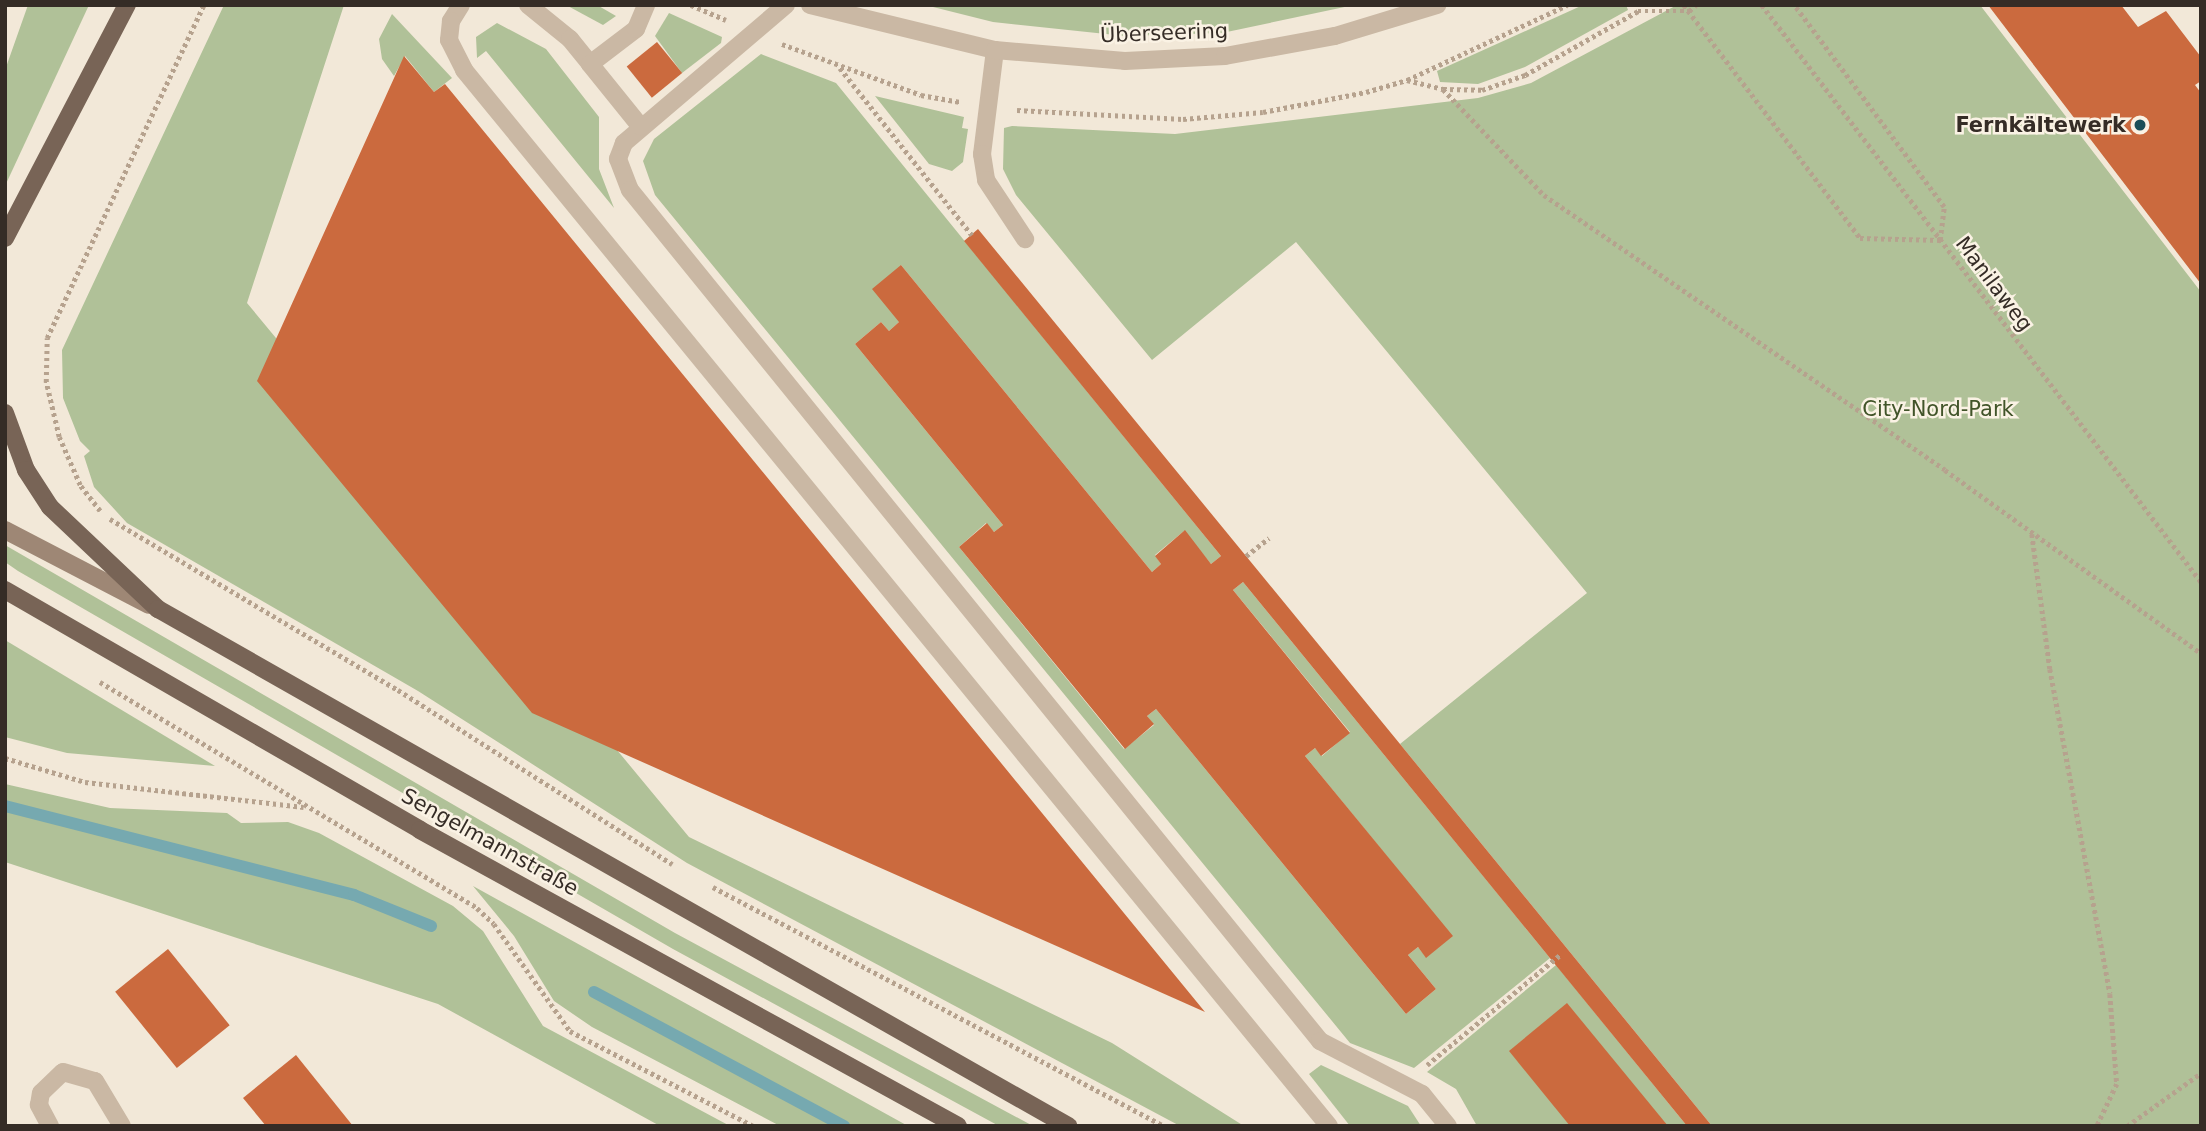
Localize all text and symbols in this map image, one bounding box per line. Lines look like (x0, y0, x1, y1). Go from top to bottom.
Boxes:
street label: Überseering (1100, 18, 1228, 48)
place label: Fernkältewerk (1955, 112, 2126, 138)
marker: Fernkältewerk (2132, 117, 2148, 133)
street label: Manilaweg (1950, 232, 2038, 336)
park label: City-Nord-Park (1862, 396, 2014, 422)
street label: Sengelmannstraße (397, 783, 583, 901)

